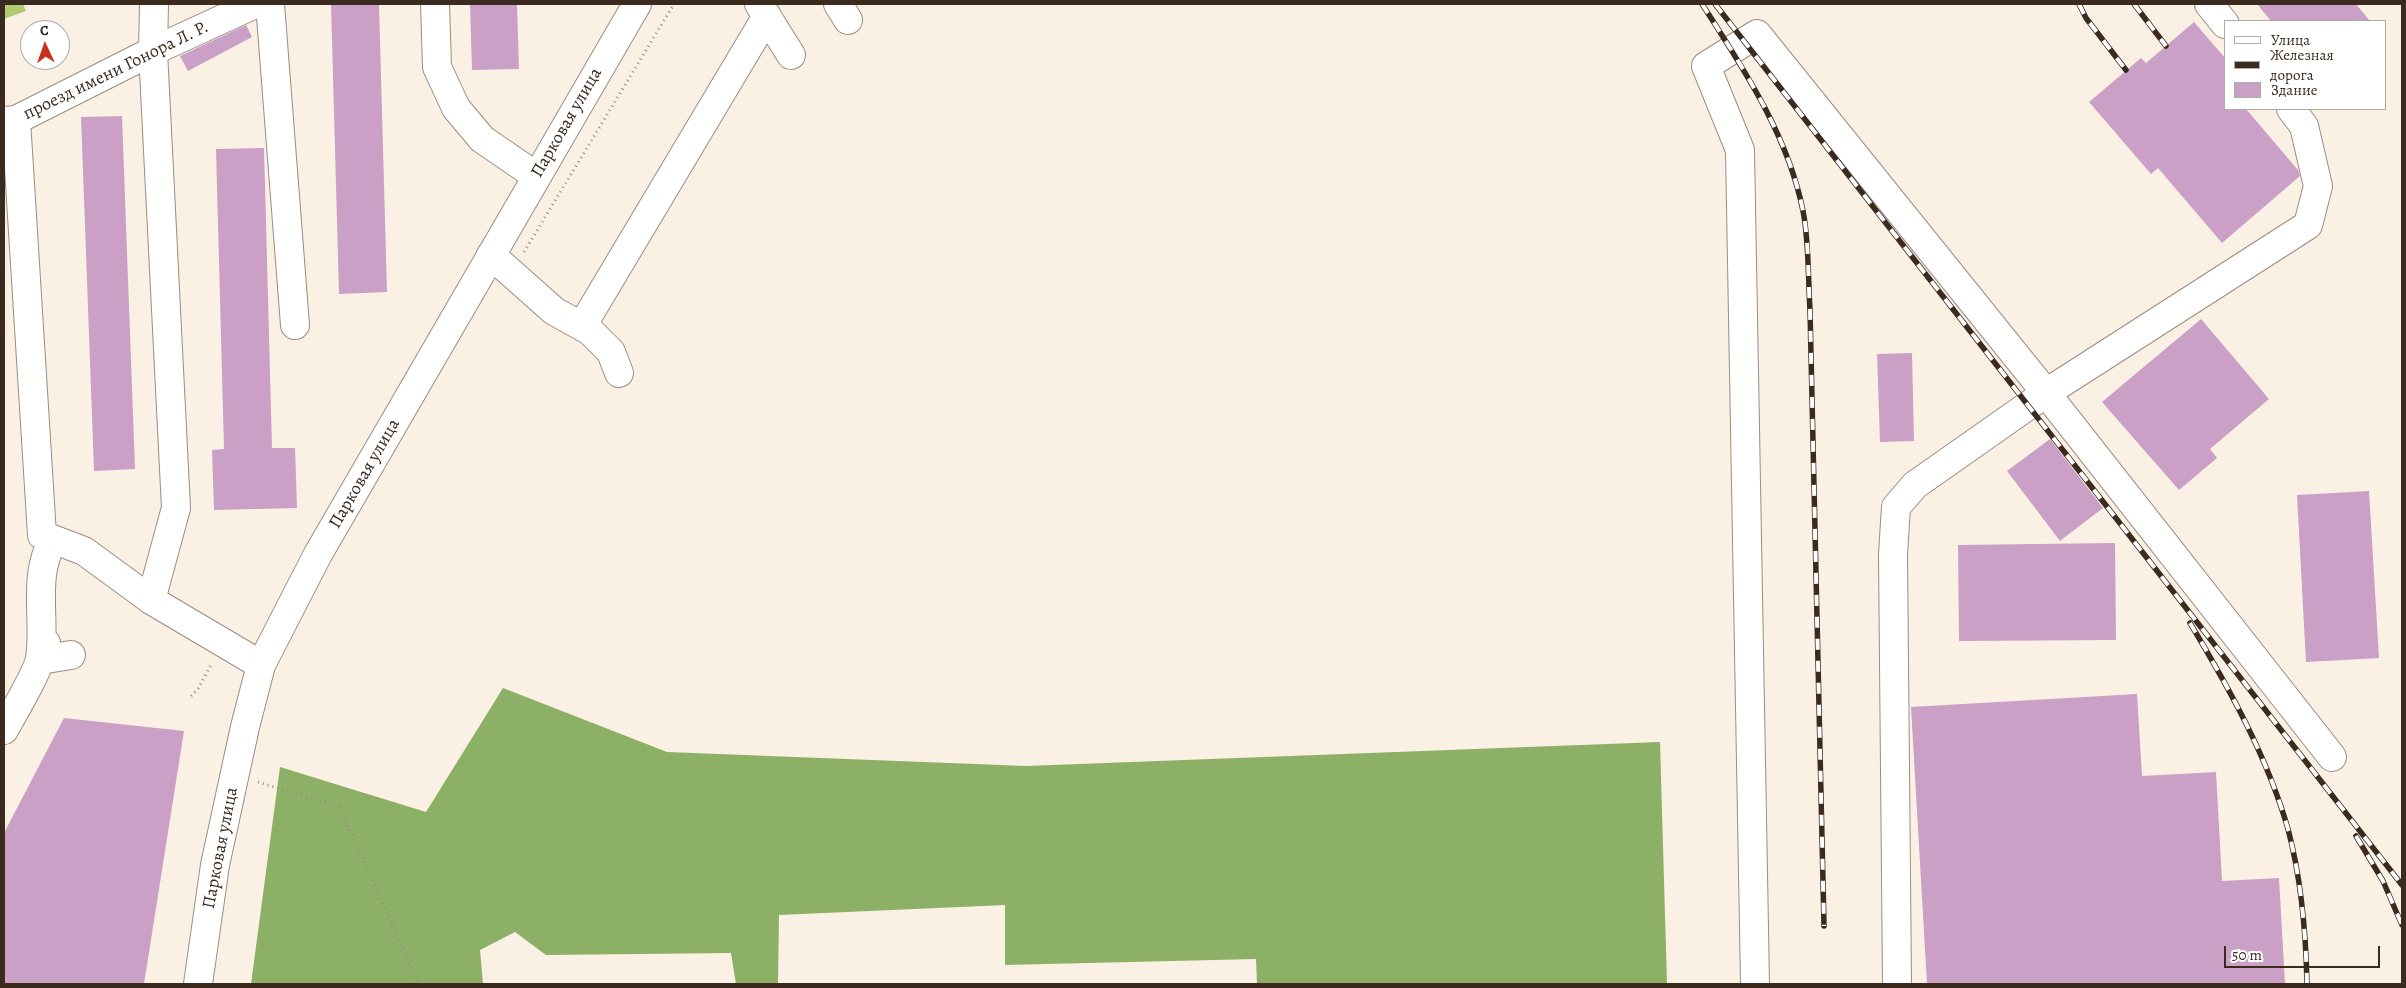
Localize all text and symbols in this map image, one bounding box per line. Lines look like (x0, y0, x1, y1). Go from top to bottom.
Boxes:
street label: проезд имени Гонора Л. Р. (20, 17, 212, 125)
north arrow (20, 20, 70, 70)
legend (2224, 20, 2386, 110)
text: С (39, 21, 49, 40)
text: Улица (2271, 30, 2310, 50)
text: Железная дорога (2270, 45, 2334, 85)
street label: Парковая улица (527, 64, 607, 182)
text: Здание (2271, 80, 2318, 100)
street label: Парковая улица (325, 415, 405, 533)
street label: Парковая улица (199, 785, 243, 911)
scale bar (2226, 936, 2382, 968)
text: 50 m (2232, 945, 2262, 965)

